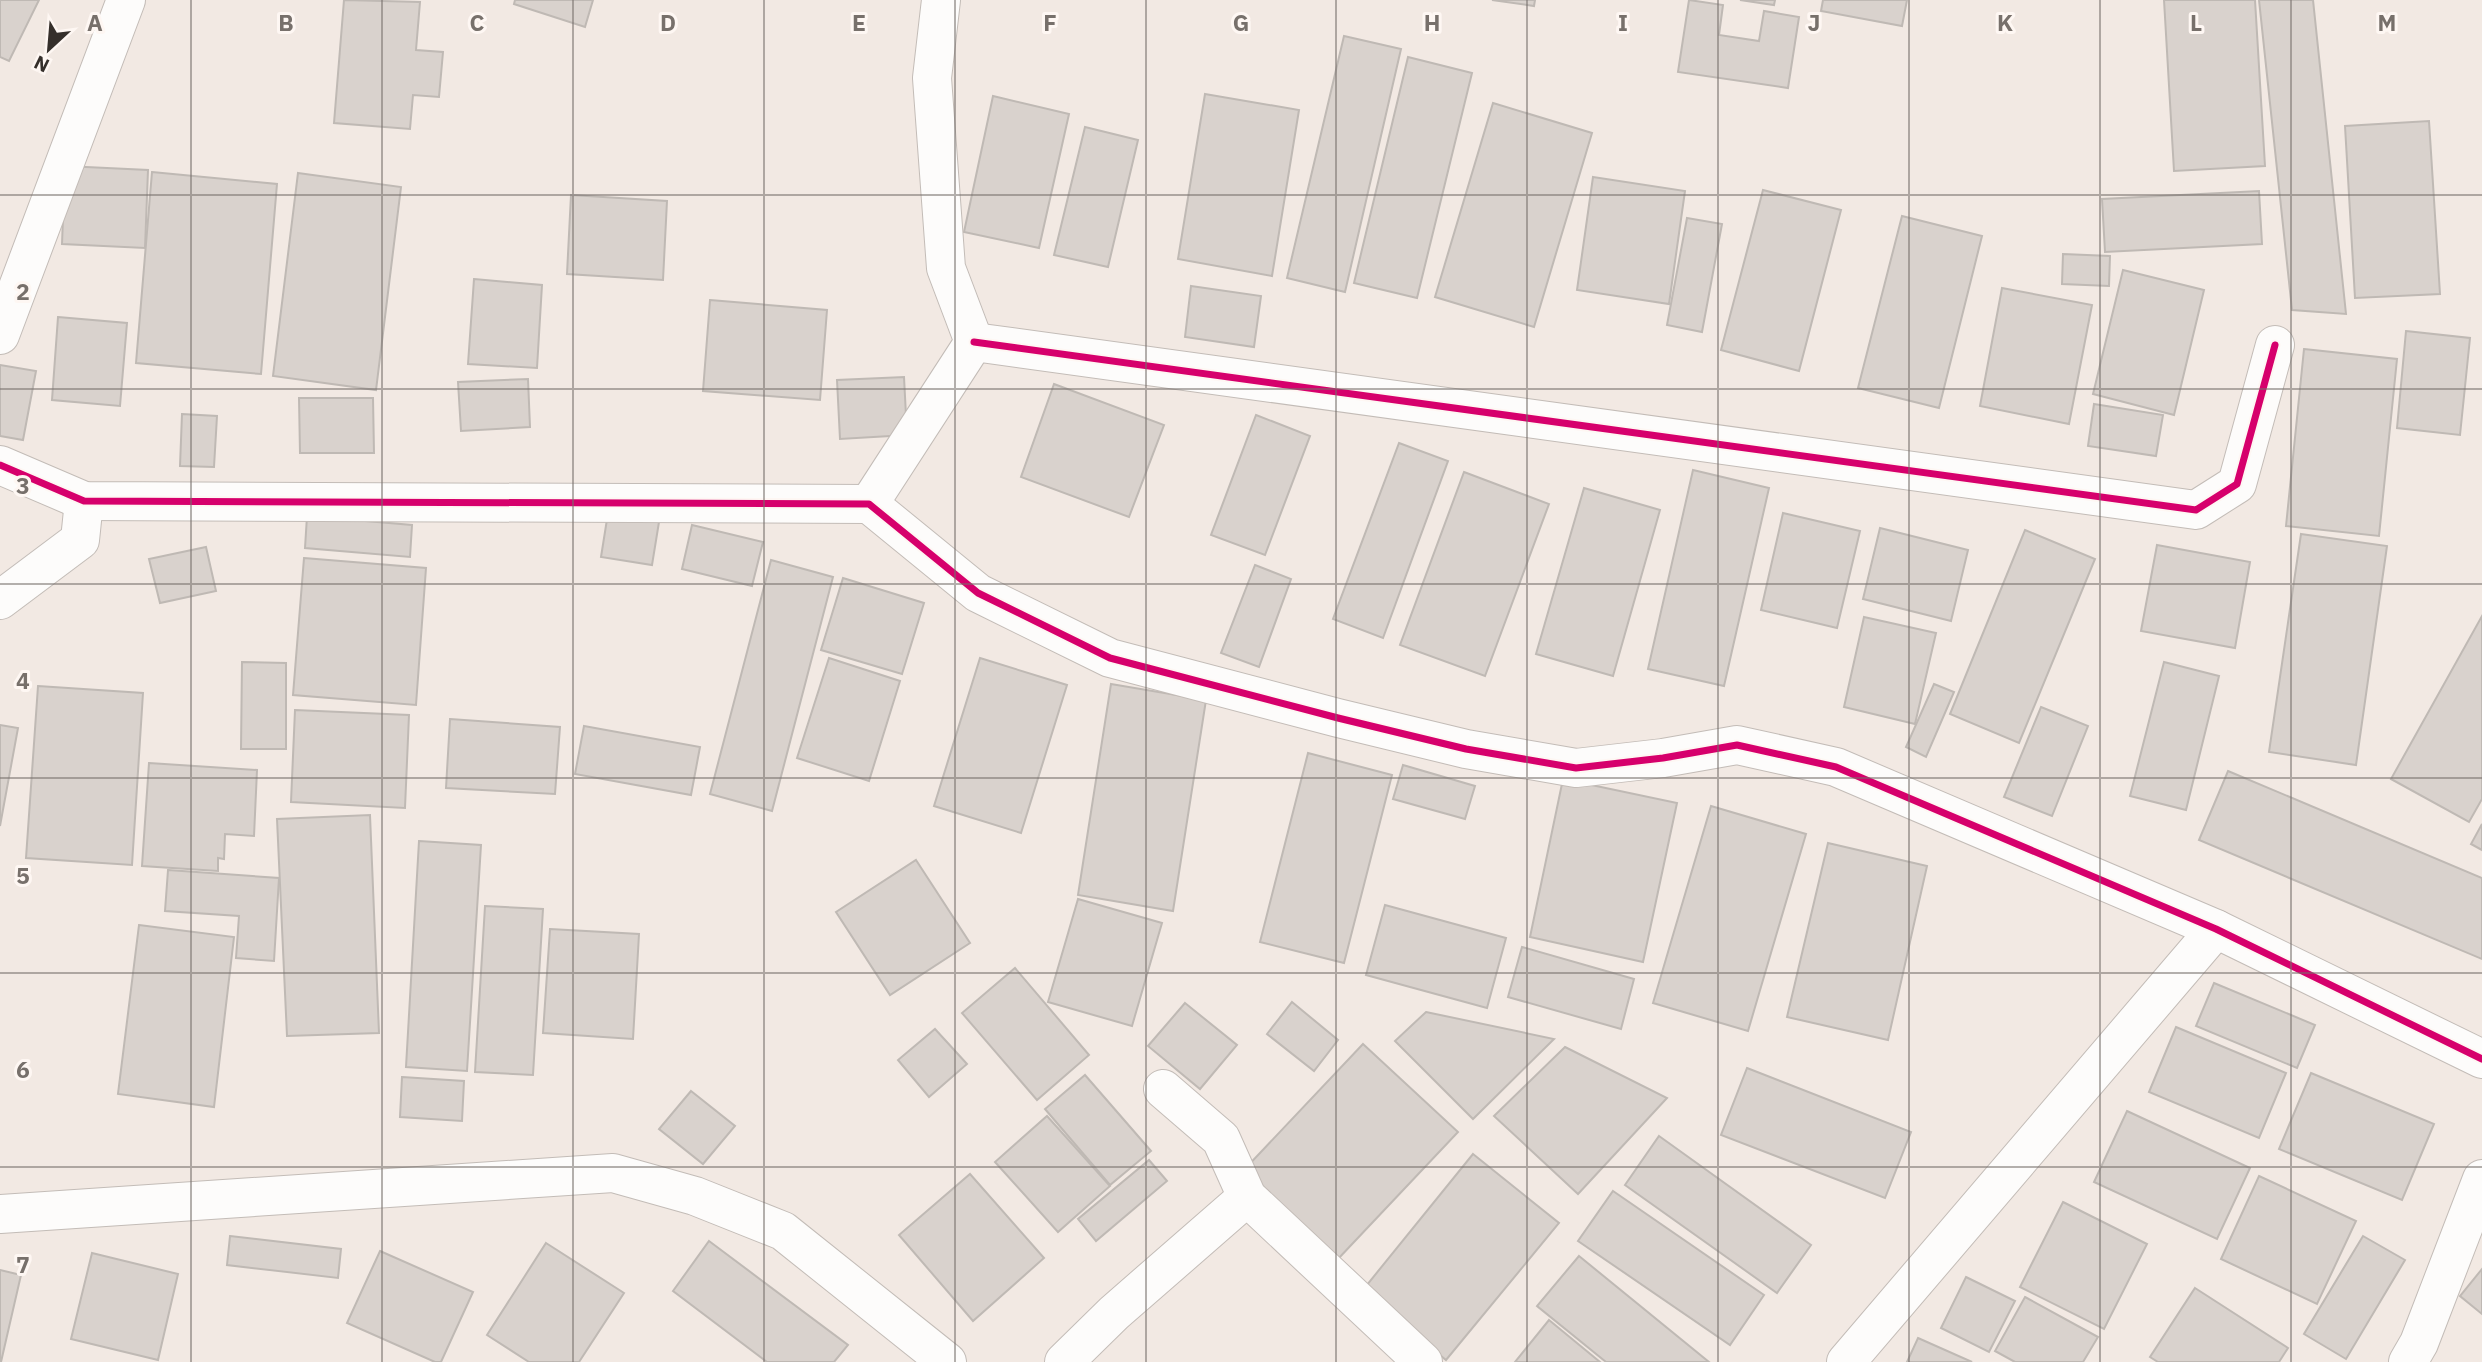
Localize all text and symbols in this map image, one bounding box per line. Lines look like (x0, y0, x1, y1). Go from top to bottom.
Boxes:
text: A (87, 7, 103, 37)
text: B (278, 7, 294, 37)
text: C (470, 7, 485, 37)
text: D (660, 7, 676, 37)
text: E (852, 7, 866, 37)
text: F (1043, 7, 1057, 37)
text: G (1233, 7, 1249, 37)
text: H (1424, 7, 1440, 37)
text: I (1618, 7, 1628, 37)
text: J (1808, 7, 1820, 37)
text: K (1997, 7, 2013, 37)
text: L (2190, 7, 2202, 37)
text: M (2378, 7, 2396, 37)
north arrow (14, 14, 84, 84)
text: N (30, 50, 53, 78)
text: 2 (16, 276, 30, 306)
text: 3 (16, 470, 30, 500)
text: 4 (16, 665, 30, 695)
text: 5 (16, 860, 30, 890)
text: 6 (16, 1054, 30, 1084)
text: 7 (16, 1249, 30, 1279)

